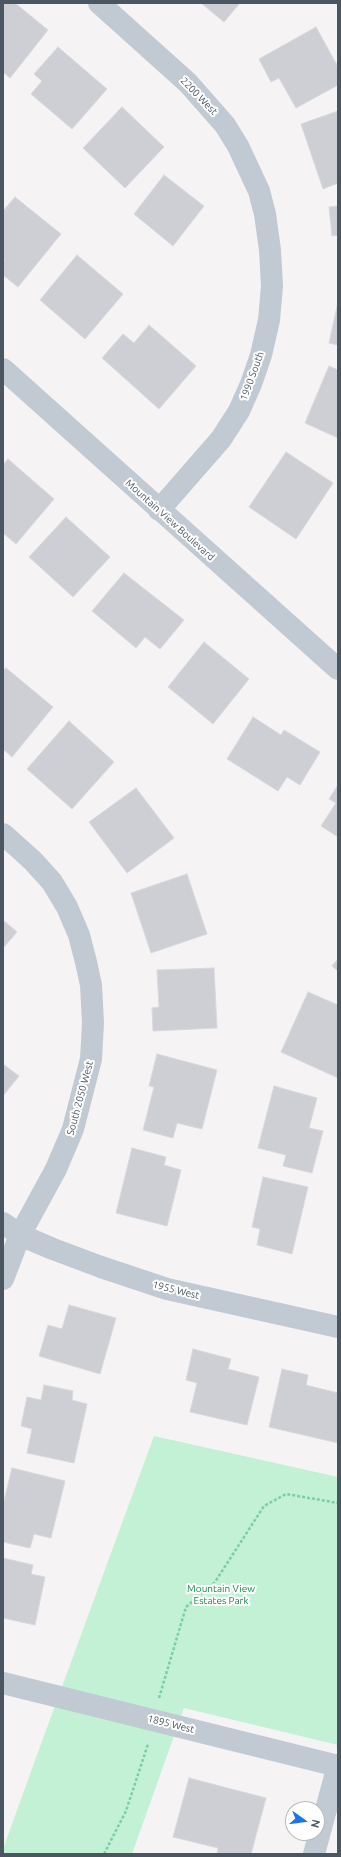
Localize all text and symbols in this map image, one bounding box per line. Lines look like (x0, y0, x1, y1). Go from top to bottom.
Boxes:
street label: 2200 West (178, 75, 220, 117)
street label: 1990 South (238, 350, 266, 402)
street label: Mountain View Boulevard (123, 477, 217, 563)
street label: South 2050 West (64, 1060, 96, 1136)
street label: 1955 West (151, 1278, 201, 1302)
park label: Mountain View Estates Park (187, 1583, 255, 1606)
street label: 1895 West (146, 1712, 196, 1736)
north arrow (285, 1801, 325, 1841)
text: N (309, 1818, 322, 1829)

